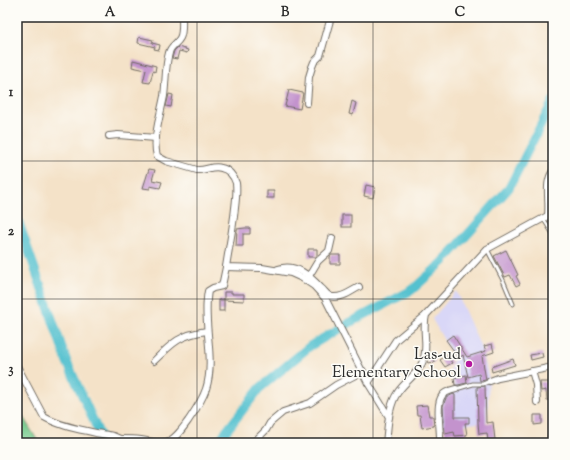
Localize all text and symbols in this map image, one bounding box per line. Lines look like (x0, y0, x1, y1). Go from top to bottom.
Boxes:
text: A (105, 4, 116, 22)
text: B (281, 4, 290, 22)
text: C (455, 4, 465, 22)
text: 1 (9, 84, 14, 102)
text: 2 (8, 223, 15, 241)
place label: Las-ud Elementary School (332, 344, 462, 385)
marker: Las-ud Elementary School (464, 359, 474, 369)
text: 3 (8, 361, 14, 379)

